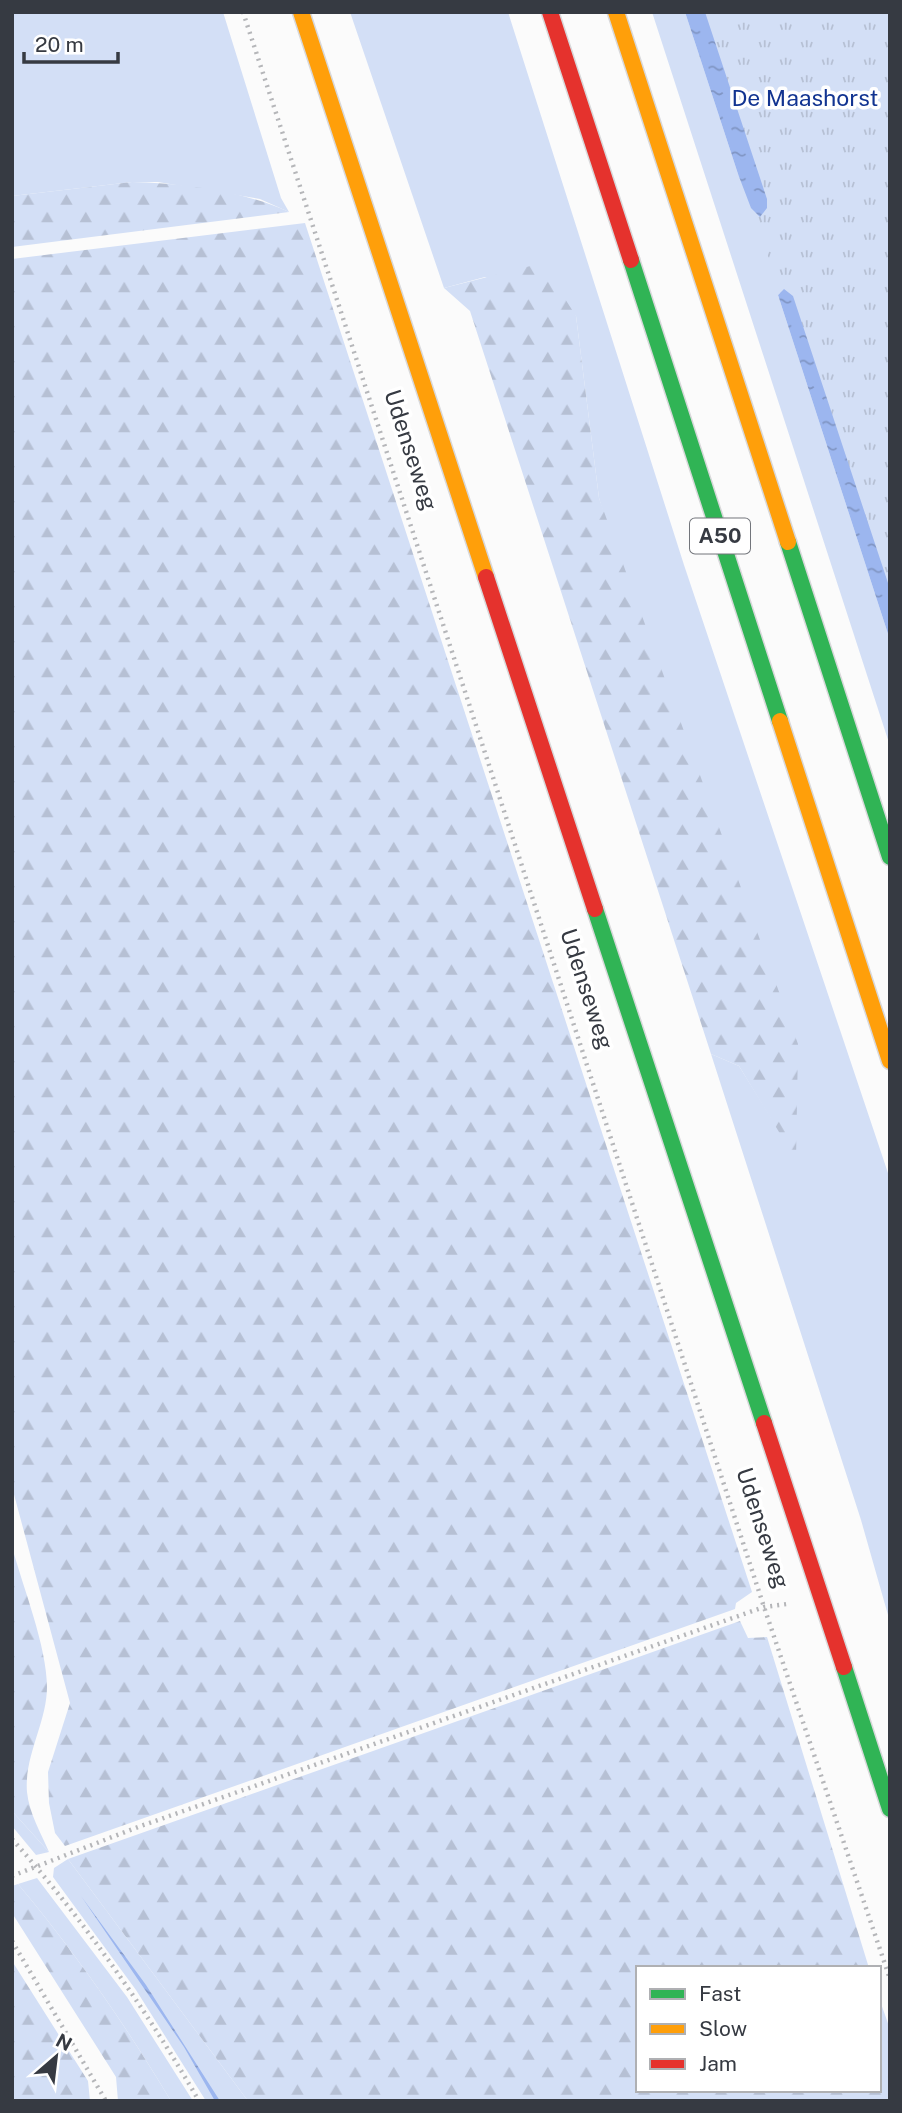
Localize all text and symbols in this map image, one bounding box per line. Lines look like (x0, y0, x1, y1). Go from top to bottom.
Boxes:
scale bar (24, 21, 119, 65)
text: 20 m (35, 32, 84, 57)
park label: De Maashorst (731, 84, 879, 111)
street label: Udenseweg (379, 386, 444, 514)
road number: A50 (690, 518, 750, 554)
street label: Udenseweg (555, 925, 620, 1053)
street label: Udenseweg (731, 1464, 796, 1592)
legend (636, 1966, 881, 2092)
text: Fast (699, 1981, 741, 2006)
text: Slow (699, 2016, 747, 2041)
north arrow (21, 2022, 91, 2092)
text: N (52, 2029, 76, 2055)
text: Jam (699, 2051, 737, 2076)

